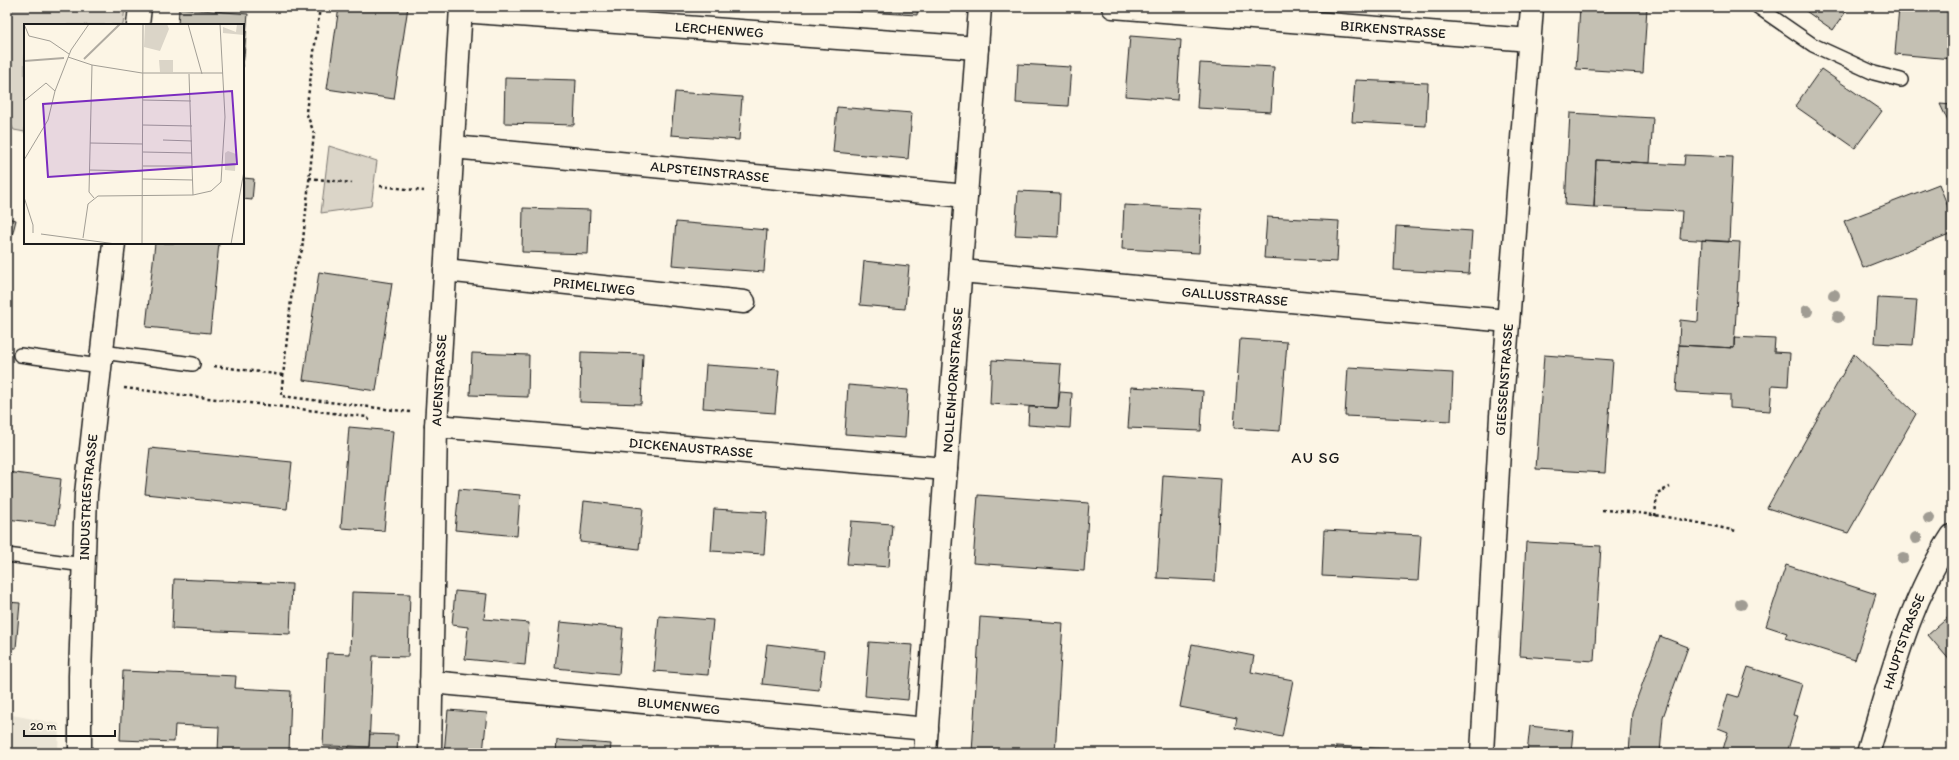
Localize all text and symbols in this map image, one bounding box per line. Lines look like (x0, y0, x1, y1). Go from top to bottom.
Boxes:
street label: BIRKENSTRASSE (1340, 17, 1447, 42)
street label: LERCHENWEG (674, 18, 764, 42)
inset map (24, 24, 244, 244)
street label: ALPSTEINSTRASSE (650, 158, 770, 186)
street label: PRIMELIWEG (552, 274, 636, 299)
street label: GALLUSSTRASSE (1181, 283, 1289, 310)
street label: NOLLENHORNSTRASSE (939, 307, 967, 453)
street label: GIESSENSTRASSE (1492, 323, 1517, 436)
street label: AUENSTRASSE (428, 333, 450, 427)
street label: INDUSTRIESTRASSE (76, 433, 102, 561)
street label: DICKENAUSTRASSE (628, 434, 754, 462)
district label: AU SG (1291, 448, 1341, 467)
street label: HAUPTSTRASSE (1879, 591, 1929, 692)
street label: BLUMENWEG (637, 694, 721, 718)
scale bar (24, 712, 115, 738)
text: 20 m (30, 719, 57, 733)

